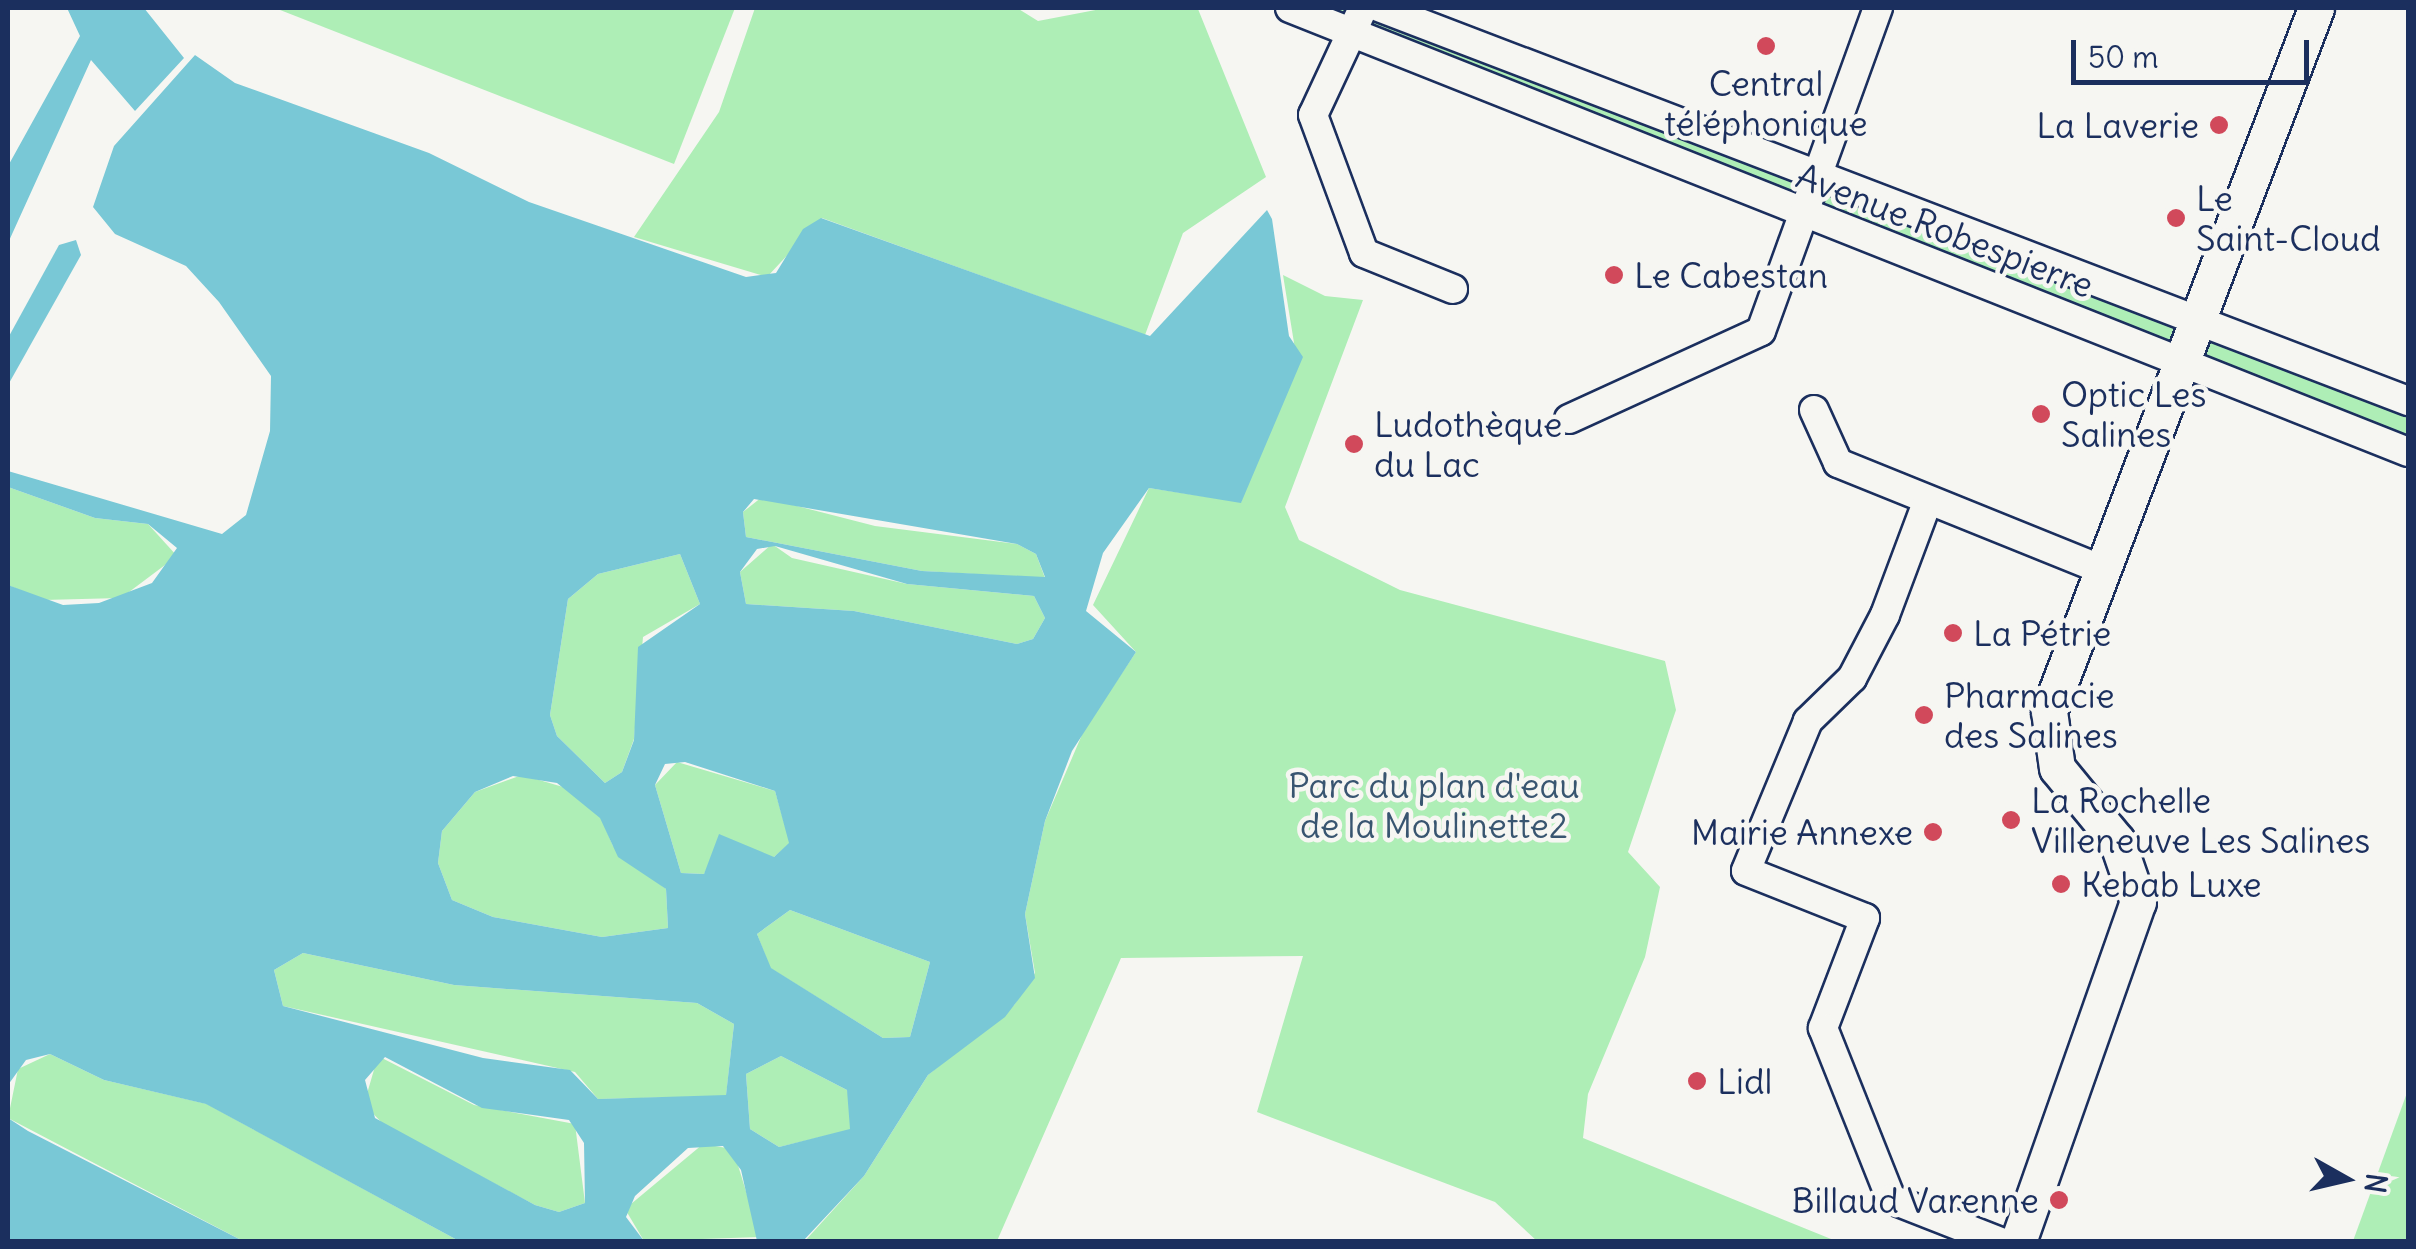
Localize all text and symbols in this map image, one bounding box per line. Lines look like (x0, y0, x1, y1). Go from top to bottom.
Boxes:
scale bar (2076, 20, 2314, 82)
marker: Central téléphonique (1755, 35, 1777, 57)
text: 50 m (2088, 38, 2158, 76)
place label: Central téléphonique (1664, 62, 1868, 144)
place label: La Laverie (2036, 104, 2199, 146)
marker: La Laverie (2208, 114, 2230, 136)
street label: Avenue Robespierre (1791, 154, 2099, 306)
place label: Le Saint-Cloud (2196, 177, 2381, 259)
marker: Le Saint-Cloud (2165, 207, 2187, 229)
place label: Le Cabestan (1634, 254, 1828, 296)
marker: Le Cabestan (1603, 264, 1625, 286)
place label: Optic Les Salines (2061, 373, 2206, 455)
place label: Ludothèque du Lac (1374, 403, 1562, 485)
marker: Optic Les Salines (2030, 403, 2052, 425)
marker: Ludothèque du Lac (1343, 433, 1365, 455)
place label: La Pétrie (1973, 612, 2111, 654)
marker: La Pétrie (1942, 622, 1964, 644)
place label: Pharmacie des Salines (1944, 674, 2118, 756)
marker: Pharmacie des Salines (1913, 704, 1935, 726)
park label: Parc du plan d'eau de la Moulinette2 (1288, 764, 1580, 846)
place label: La Rochelle Villeneuve Les Salines (2031, 779, 2370, 861)
marker: La Rochelle Villeneuve Les Salines (2000, 809, 2022, 831)
place label: Mairie Annexe (1691, 811, 1913, 853)
marker: Mairie Annexe (1922, 821, 1944, 843)
place label: Kebab Luxe (2081, 863, 2262, 905)
marker: Kebab Luxe (2050, 873, 2072, 895)
place label: Lidl (1717, 1060, 1772, 1102)
marker: Lidl (1686, 1070, 1708, 1092)
north arrow (2296, 1129, 2396, 1229)
text: N (2357, 1171, 2395, 1195)
place label: Billaud Varenne (1792, 1179, 2039, 1221)
marker: Billaud Varenne (2048, 1189, 2070, 1211)

